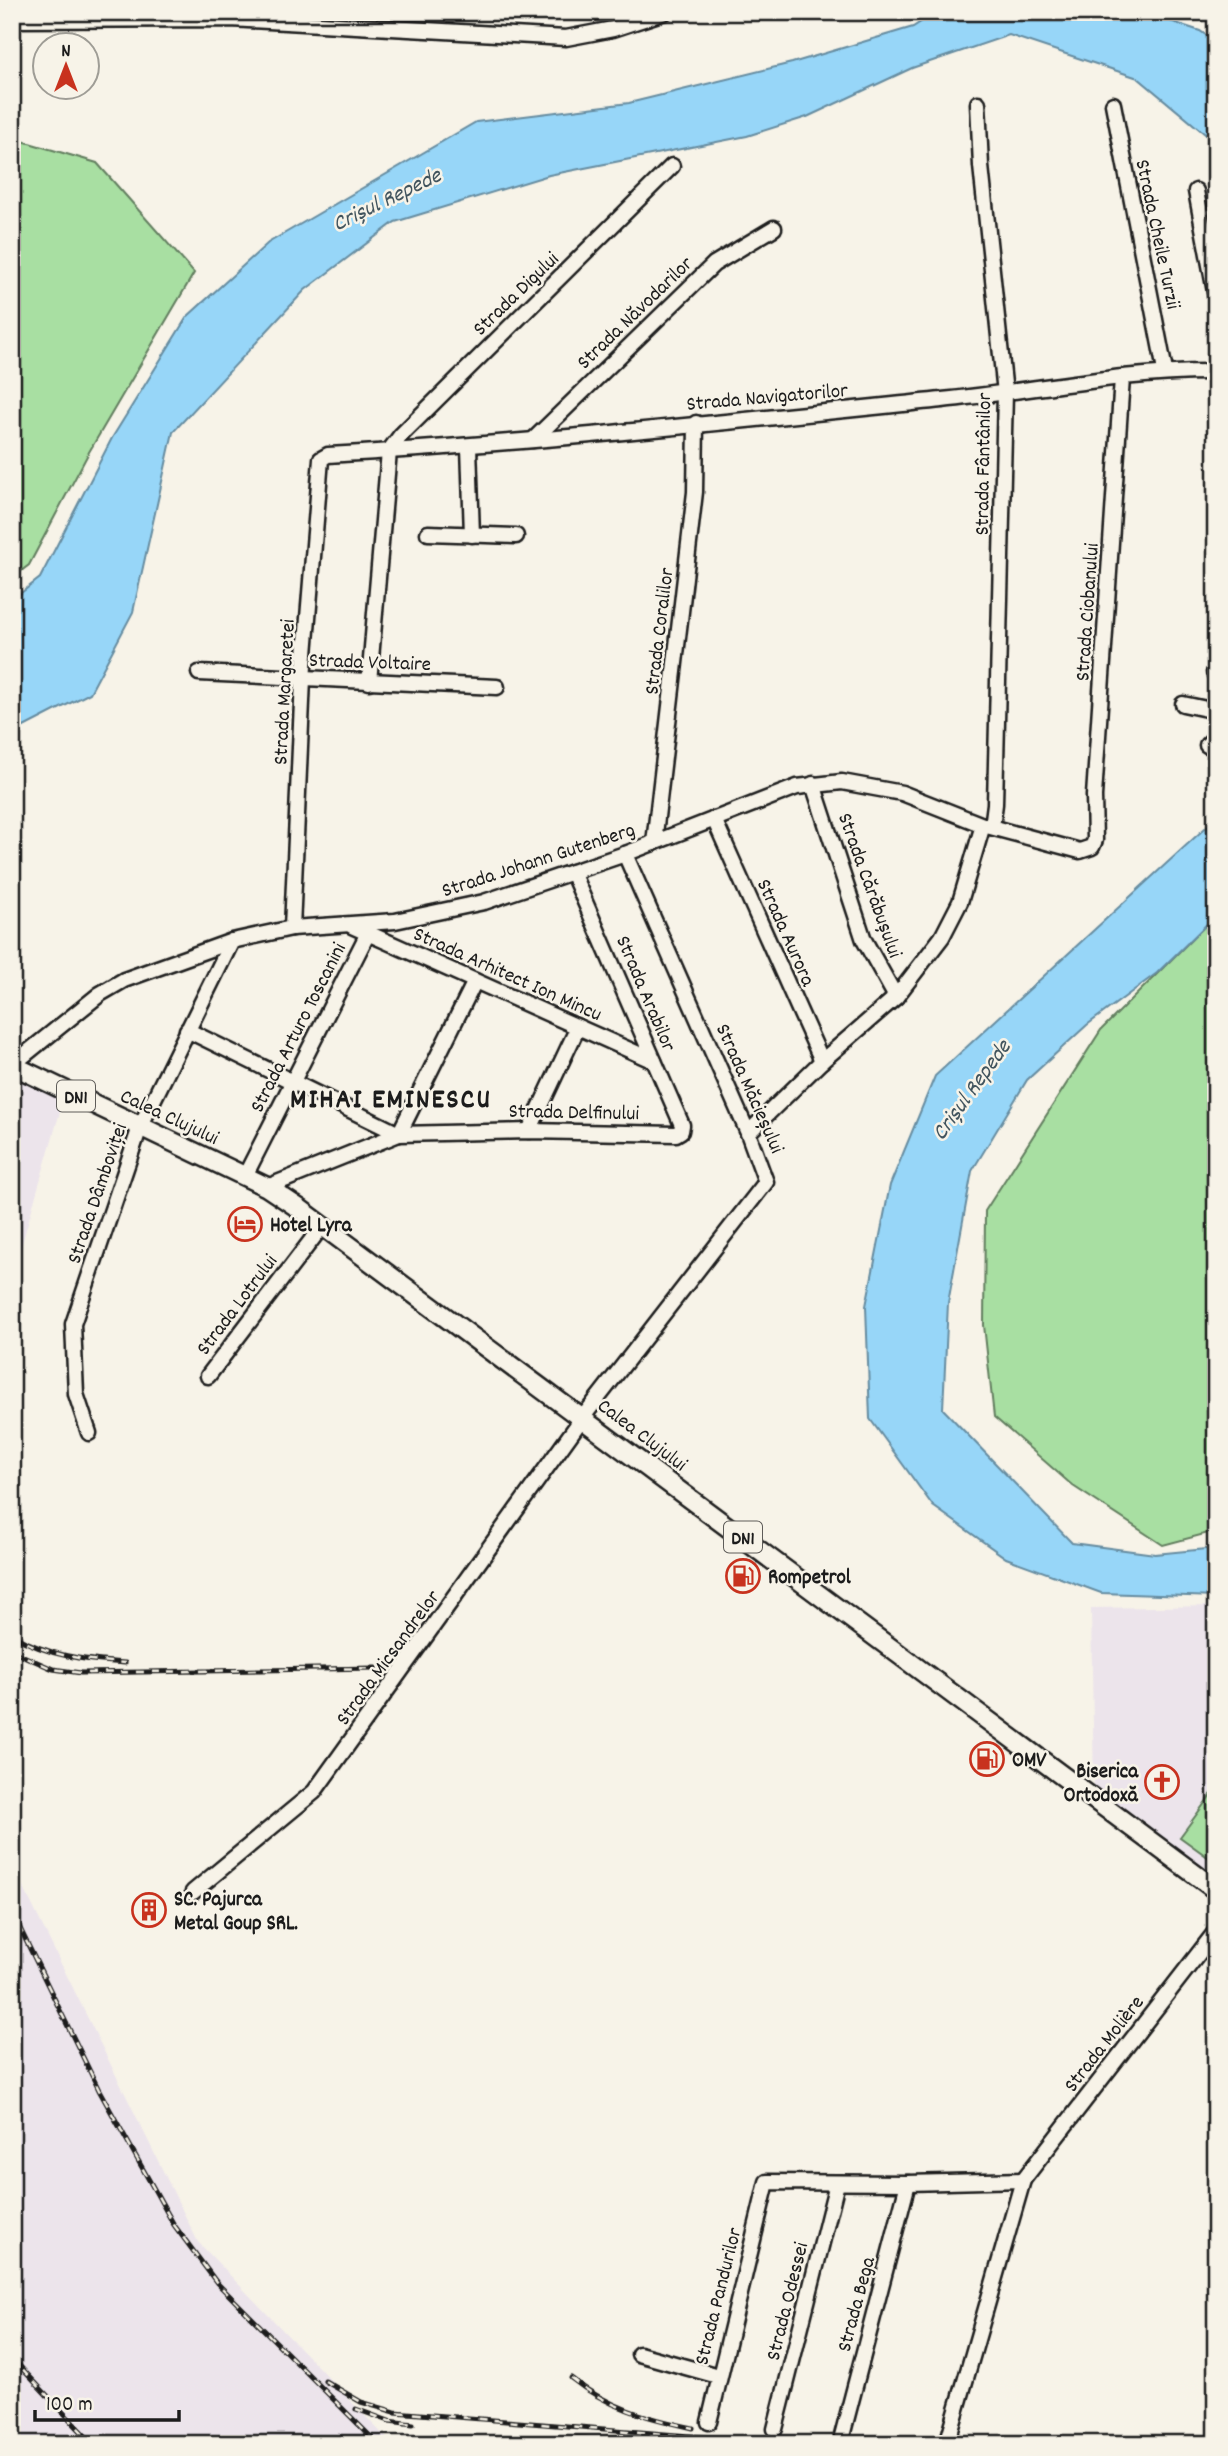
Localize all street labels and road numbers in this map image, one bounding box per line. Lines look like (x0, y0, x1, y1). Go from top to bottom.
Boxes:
street label: Strada Cheile Turzii (1126, 157, 1187, 312)
street label: Strada Digului (467, 246, 567, 344)
street label: Strada Năvodarilor (571, 251, 701, 378)
street label: Strada Navigatorilor (685, 377, 849, 421)
street label: Strada Fântânilor (969, 392, 1001, 536)
street label: Strada Ciobanului (1069, 542, 1109, 682)
street label: Strada Coralilor (638, 566, 684, 696)
street label: Strada Margaretei (267, 618, 305, 766)
street label: Strada Voltaire (308, 647, 431, 681)
street label: Strada Cărăbușului (828, 809, 908, 963)
street label: Strada Johann Gutenberg (438, 816, 639, 907)
street label: Strada Aurora (747, 875, 822, 993)
street label: Strada Arhitect Ion Mincu (408, 921, 606, 1031)
street label: Strada Arabilor (606, 932, 682, 1057)
street label: Strada Arturo Toscanini (244, 938, 356, 1119)
street label: Strada Măcieșului (706, 1020, 790, 1159)
road number: DN1 (57, 1080, 95, 1112)
street label: Calea Clujului (114, 1083, 223, 1155)
street label: Strada Delfinului (508, 1098, 640, 1130)
street label: Strada Dâmboviței (61, 1120, 137, 1268)
street label: Strada Lotrului (190, 1249, 286, 1363)
street label: Calea Clujului (590, 1393, 693, 1480)
road number: DN1 (724, 1522, 762, 1553)
street label: Strada Micsandrelor (330, 1585, 449, 1733)
street label: Strada Molière (1058, 1990, 1153, 2100)
street label: Strada Pandurilor (688, 2225, 752, 2369)
street label: Strada Odessei (760, 2239, 818, 2364)
street label: Strada Bega (831, 2253, 885, 2356)

